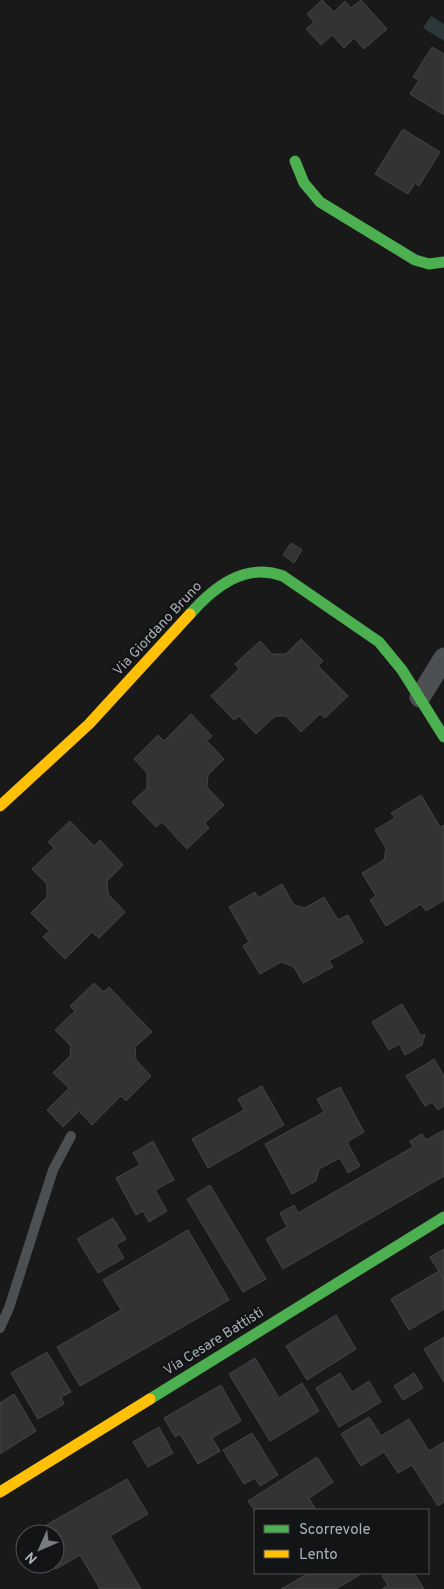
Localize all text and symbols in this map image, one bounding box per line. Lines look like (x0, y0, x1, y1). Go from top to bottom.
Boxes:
street label: Via Giordano Bruno (110, 578, 206, 680)
street label: Via Cesare Battisti (161, 1304, 267, 1380)
legend (254, 1509, 429, 1574)
text: Scorrevole (299, 1521, 371, 1540)
north arrow (15, 1524, 65, 1574)
text: Lento (299, 1546, 338, 1565)
text: N (22, 1548, 41, 1567)

